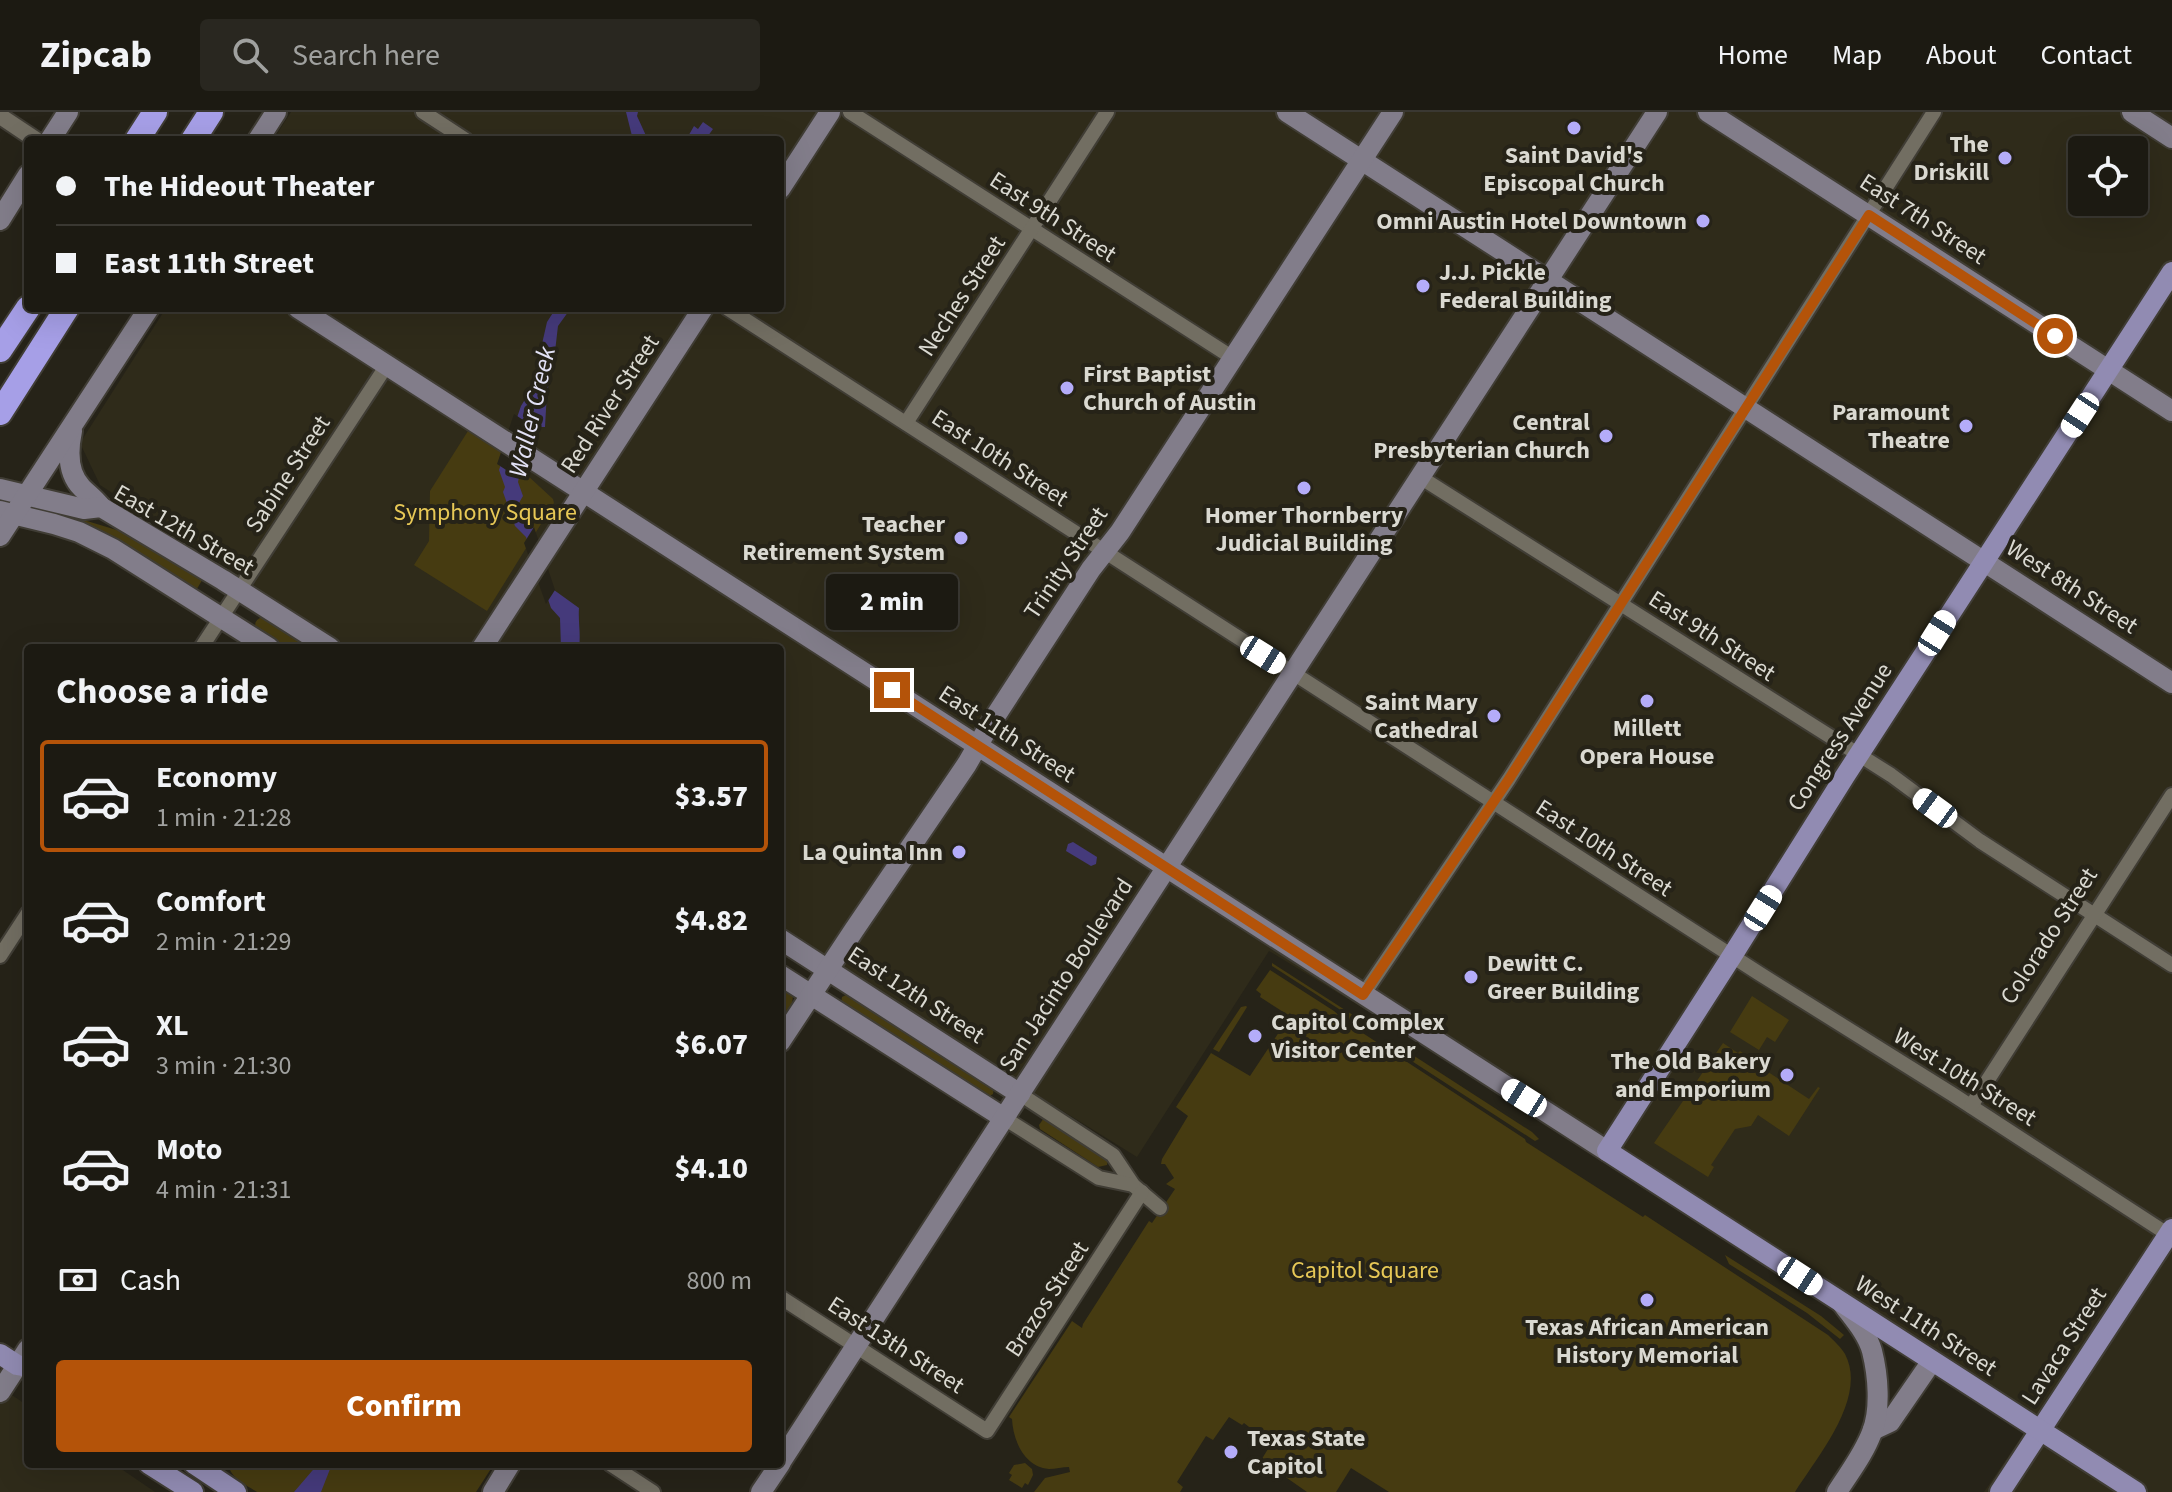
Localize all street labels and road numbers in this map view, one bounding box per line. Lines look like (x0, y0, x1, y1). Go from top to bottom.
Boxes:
street label: East 9th Street (983, 163, 1123, 271)
street label: East 7th Street (1853, 165, 1993, 273)
street label: Neches Street (910, 228, 1014, 364)
street label: Red River Street (552, 328, 668, 480)
street label: East 10th Street (925, 401, 1075, 515)
street label: Sabine Street (237, 408, 339, 540)
street label: East 12th Street (107, 476, 261, 584)
street label: Trinity Street (1015, 500, 1117, 626)
street label: West 8th Street (1999, 531, 2145, 643)
street label: East 9th Street (1642, 582, 1782, 690)
street label: Congress Avenue (1779, 656, 1901, 818)
street label: East 11th Street (932, 677, 1082, 791)
street label: East 10th Street (1529, 791, 1679, 905)
street label: Colorado Street (1992, 861, 2106, 1011)
street label: San Jacinto Boulevard (990, 871, 1142, 1079)
street label: East 12th Street (841, 938, 991, 1052)
street label: West 10th Street (1887, 1019, 2043, 1135)
street label: Brazos Street (996, 1234, 1098, 1364)
street label: West 11th Street (1848, 1267, 2004, 1385)
street label: Lavaca Street (2013, 1280, 2115, 1412)
street label: East 13th Street (821, 1288, 971, 1402)

